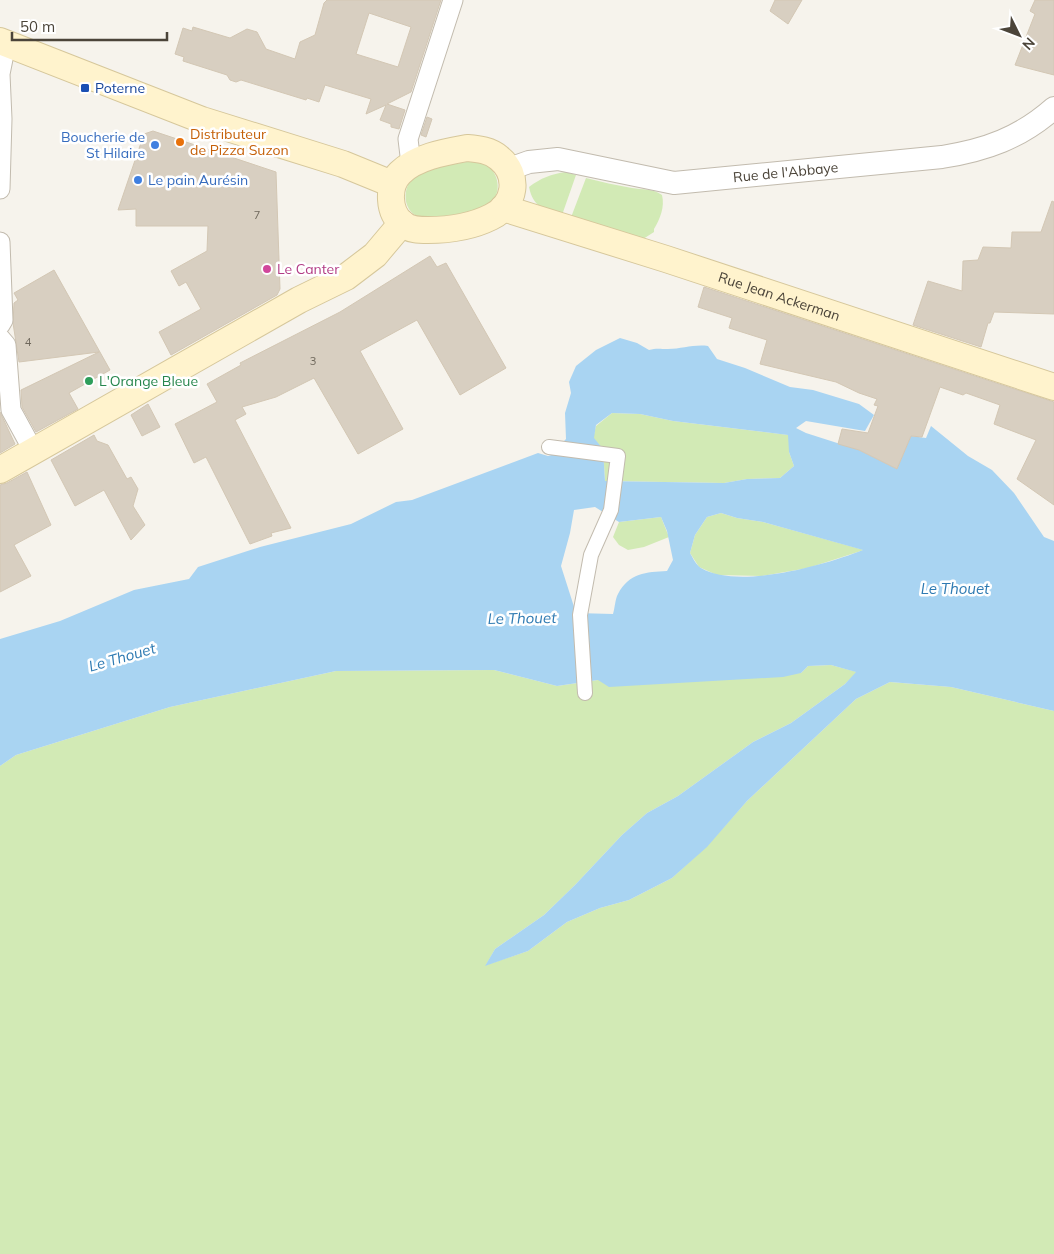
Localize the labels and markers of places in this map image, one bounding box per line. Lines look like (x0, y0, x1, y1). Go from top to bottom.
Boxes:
place label: Poterne (95, 79, 145, 97)
marker: Poterne (79, 82, 91, 94)
place label: Distributeur de Pizza Suzon (190, 125, 289, 159)
place label: Boucherie de St Hilaire (61, 128, 145, 162)
marker: Distributeur de Pizza Suzon (174, 136, 186, 148)
marker: Boucherie de St Hilaire (149, 139, 161, 151)
place label: Le pain Aurésin (148, 171, 248, 189)
marker: Le pain Aurésin (132, 174, 144, 186)
place label: Le Canter (277, 260, 340, 278)
marker: Le Canter (261, 263, 273, 275)
place label: L'Orange Bleue (99, 372, 198, 390)
marker: L'Orange Bleue (83, 375, 95, 387)

